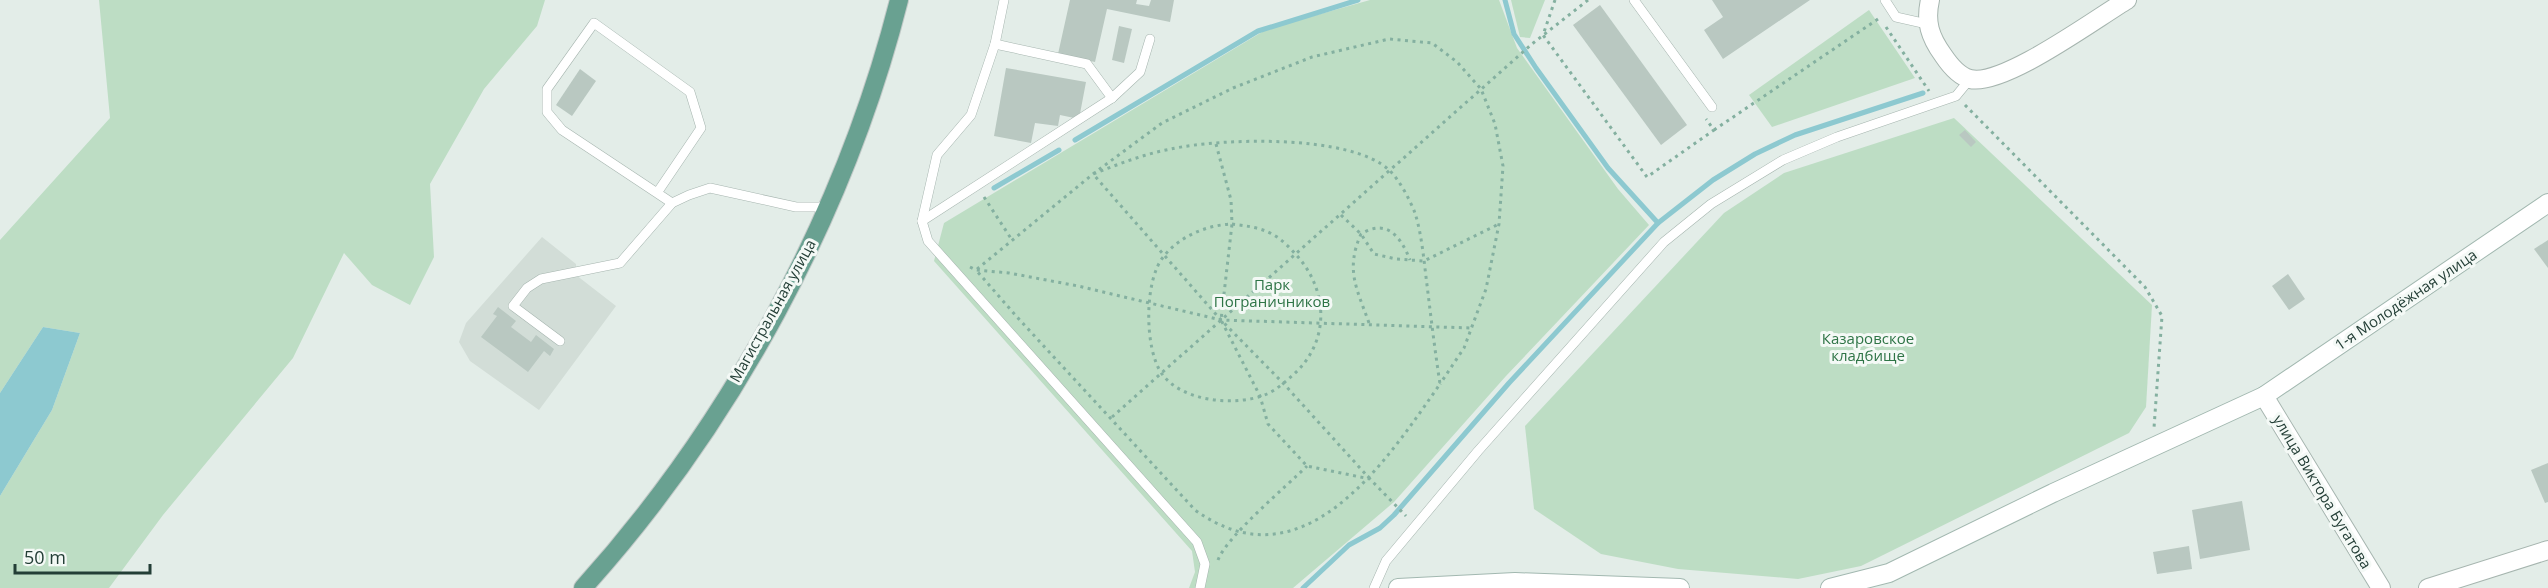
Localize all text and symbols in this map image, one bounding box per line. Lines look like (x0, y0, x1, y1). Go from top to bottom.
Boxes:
street label: Магистральная улица (724, 236, 820, 386)
street label: 1-я Молодёжная улица (2331, 244, 2480, 354)
park label: Парк Пограничников (1214, 274, 1330, 311)
park label: Казаровское кладбище (1822, 328, 1914, 365)
street label: улица Виктора Бугатова (2269, 411, 2377, 572)
scale bar (15, 537, 150, 575)
text: 50 m (24, 545, 66, 569)

